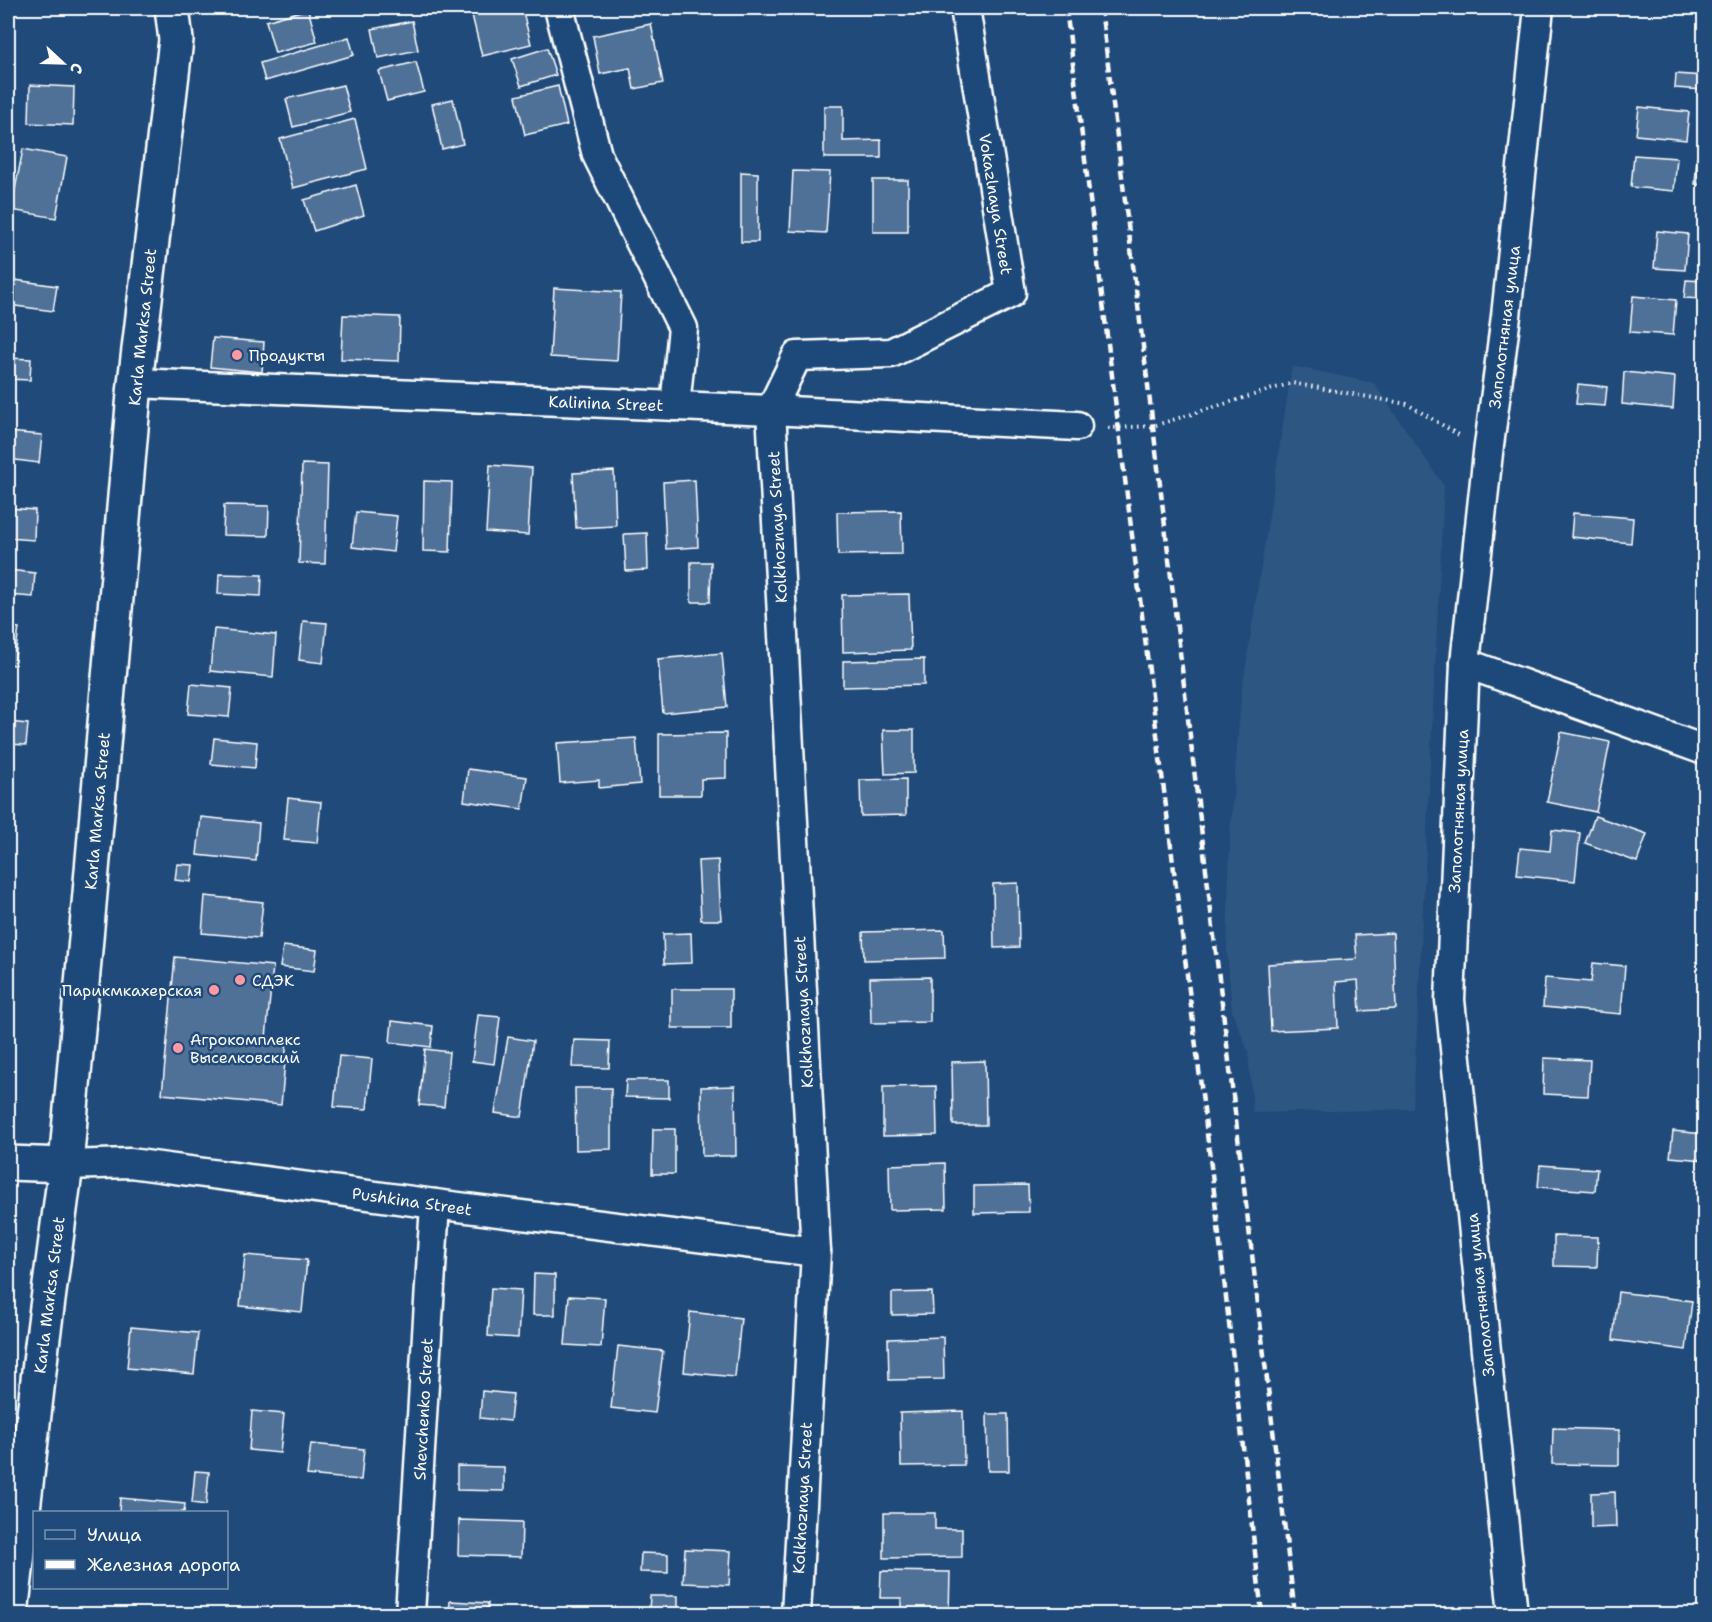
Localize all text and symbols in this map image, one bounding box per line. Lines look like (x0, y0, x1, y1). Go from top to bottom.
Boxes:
north arrow (33, 33, 93, 93)
text: С (65, 60, 88, 77)
street label: Vokazlnaya Street (974, 132, 1017, 276)
street label: Заполотняная улица (1484, 244, 1525, 410)
street label: Karla Marksa Street (124, 247, 161, 407)
place label: Продукты (249, 345, 325, 366)
marker: Продукты (230, 348, 244, 362)
street label: Kalinina Street (548, 391, 664, 416)
street label: Kolkhoznaya Street (763, 450, 792, 604)
street label: Заполотняная улица (1444, 728, 1473, 894)
street label: Karla Marksa Street (80, 731, 115, 891)
street label: Kolkhoznaya Street (789, 935, 818, 1089)
place label: СДЭК (252, 970, 295, 991)
marker: СДЭК (233, 973, 247, 987)
place label: Парикмкахерская (62, 980, 202, 1001)
marker: Парикмкахерская (207, 983, 221, 997)
place label: Агрокомплекс Выселковский (190, 1029, 301, 1068)
marker: Агрокомплекс Выселковский (171, 1041, 185, 1055)
street label: Pushkina Street (351, 1183, 473, 1220)
street label: Заполотняная улица (1461, 1212, 1500, 1378)
street label: Karla Marksa Street (29, 1215, 70, 1375)
street label: Shevchenko Street (409, 1337, 438, 1481)
street label: Kolkhoznaya Street (788, 1421, 817, 1575)
legend (33, 1511, 228, 1589)
text: Улица (87, 1523, 141, 1547)
text: Железная дорога (87, 1553, 240, 1577)

